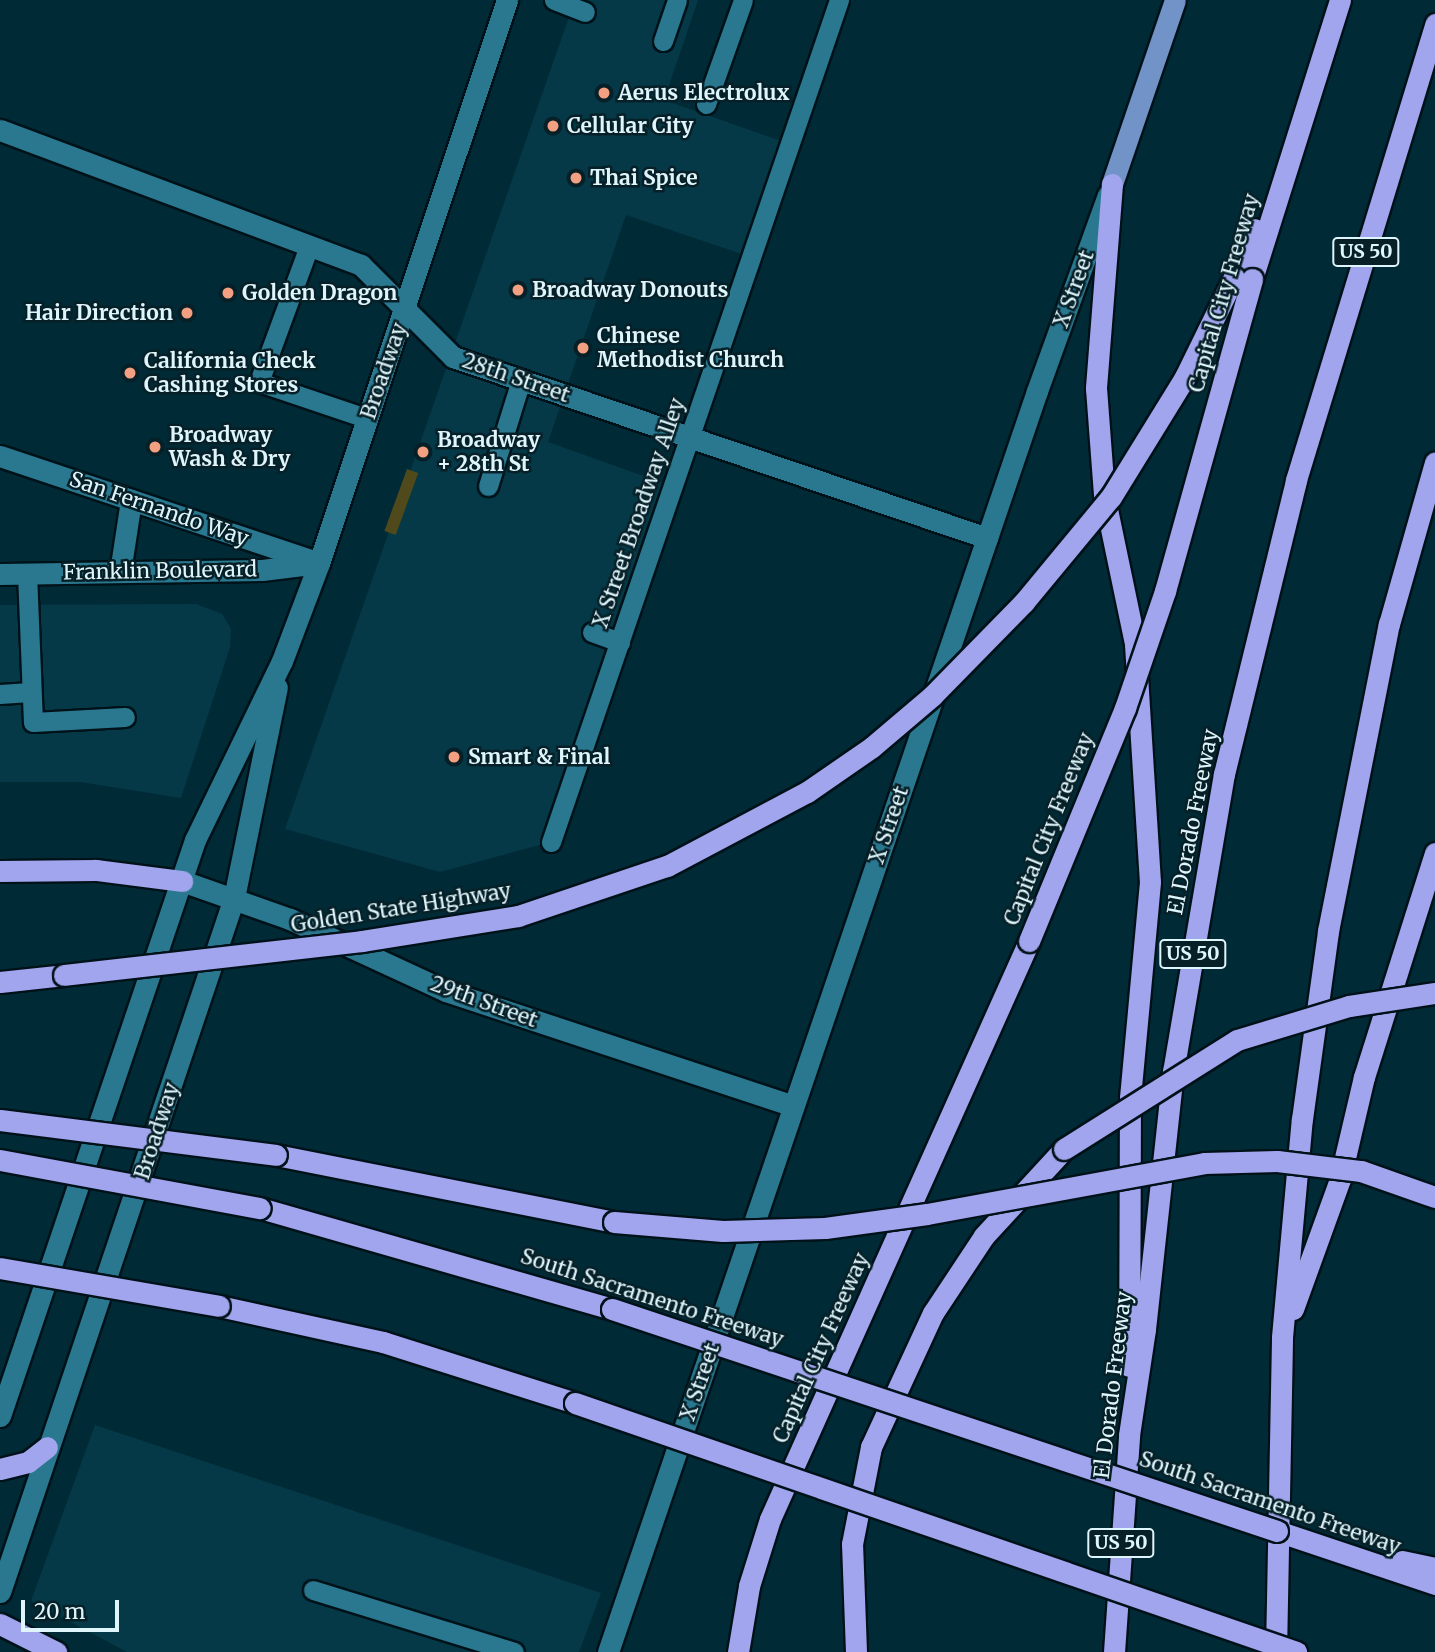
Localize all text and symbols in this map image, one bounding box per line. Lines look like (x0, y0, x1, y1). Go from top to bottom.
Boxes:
place label: Aerus Electrolux (618, 80, 789, 106)
marker: Aerus Electrolux (596, 85, 612, 101)
place label: Cellular City (567, 113, 693, 139)
marker: Cellular City (545, 118, 561, 134)
place label: Thai Spice (590, 165, 698, 191)
marker: Thai Spice (568, 170, 584, 186)
street label: Capital City Freeway (1184, 191, 1264, 395)
road number: US 50 (1331, 236, 1401, 268)
street label: X Street (1048, 247, 1100, 331)
place label: Broadway Donouts (532, 277, 728, 303)
place label: Golden Dragon (242, 280, 397, 306)
marker: Broadway Donouts (510, 282, 526, 298)
marker: Golden Dragon (220, 285, 236, 301)
place label: Hair Direction (25, 300, 173, 326)
marker: Hair Direction (179, 305, 195, 321)
street label: Broadway (356, 320, 412, 422)
place label: Chinese Methodist Church (597, 323, 784, 373)
marker: Chinese Methodist Church (575, 340, 591, 356)
place label: California Check Cashing Stores (144, 348, 316, 398)
street label: 28th Street (459, 348, 573, 408)
marker: California Check Cashing Stores (122, 365, 138, 381)
street label: X Street Broadway Alley (588, 395, 690, 631)
place label: Broadway Wash & Dry (169, 422, 291, 472)
place label: Broadway + 28th St (437, 427, 540, 477)
marker: Broadway Wash & Dry (147, 439, 163, 455)
marker: Broadway + 28th St (415, 444, 431, 460)
street label: San Fernando Way (66, 467, 252, 551)
street label: Franklin Boulevard (63, 557, 257, 585)
street label: El Dorado Freeway (1163, 727, 1223, 917)
street label: Capital City Freeway (999, 729, 1099, 929)
place label: Smart & Final (468, 744, 610, 770)
marker: Smart & Final (446, 749, 462, 765)
street label: X Street (864, 783, 914, 867)
street label: Golden State Highway (289, 878, 513, 938)
road number: US 50 (1158, 938, 1228, 970)
street label: 29th Street (427, 971, 541, 1033)
street label: Broadway (130, 1079, 184, 1183)
street label: South Sacramento Freeway (517, 1244, 787, 1352)
street label: Capital City Freeway (768, 1249, 874, 1447)
street label: El Dorado Freeway (1089, 1290, 1137, 1480)
street label: X Street (675, 1340, 725, 1424)
street label: South Sacramento Freeway (1136, 1446, 1404, 1560)
road number: US 50 (1086, 1527, 1156, 1558)
scale bar (24, 1586, 122, 1630)
text: 20 m (34, 1598, 85, 1625)

